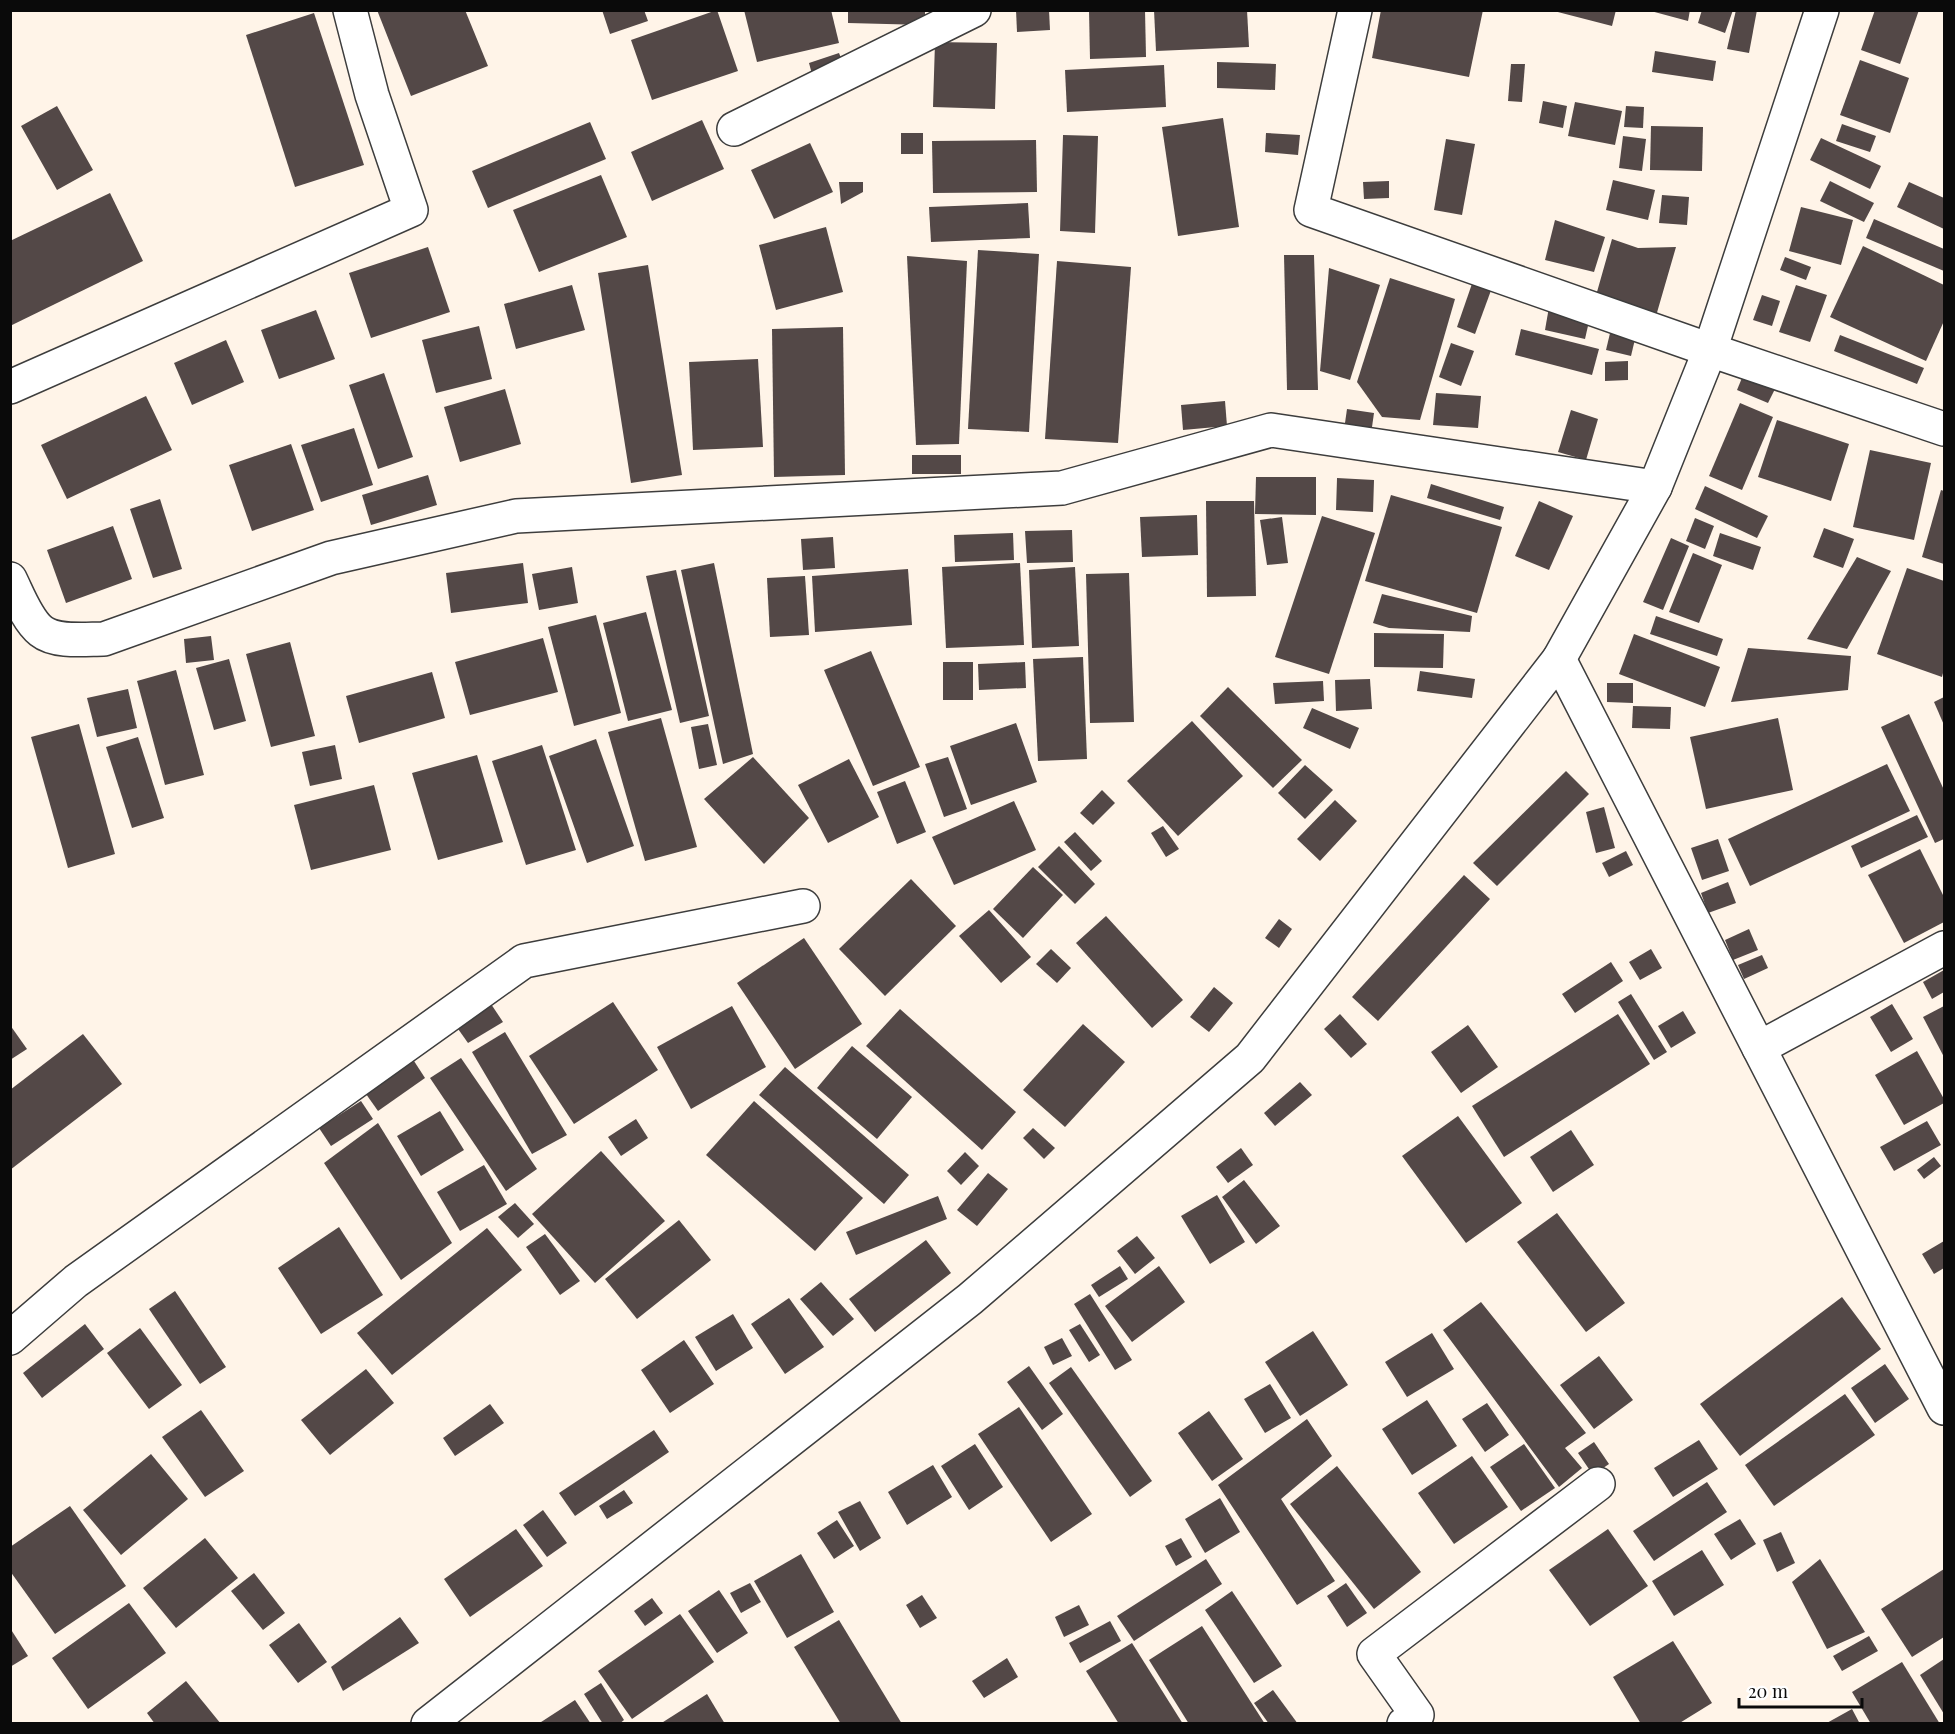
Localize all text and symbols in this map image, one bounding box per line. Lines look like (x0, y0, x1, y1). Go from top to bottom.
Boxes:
scale bar (1739, 1671, 1862, 1709)
text: 20 m (1748, 1679, 1788, 1703)

